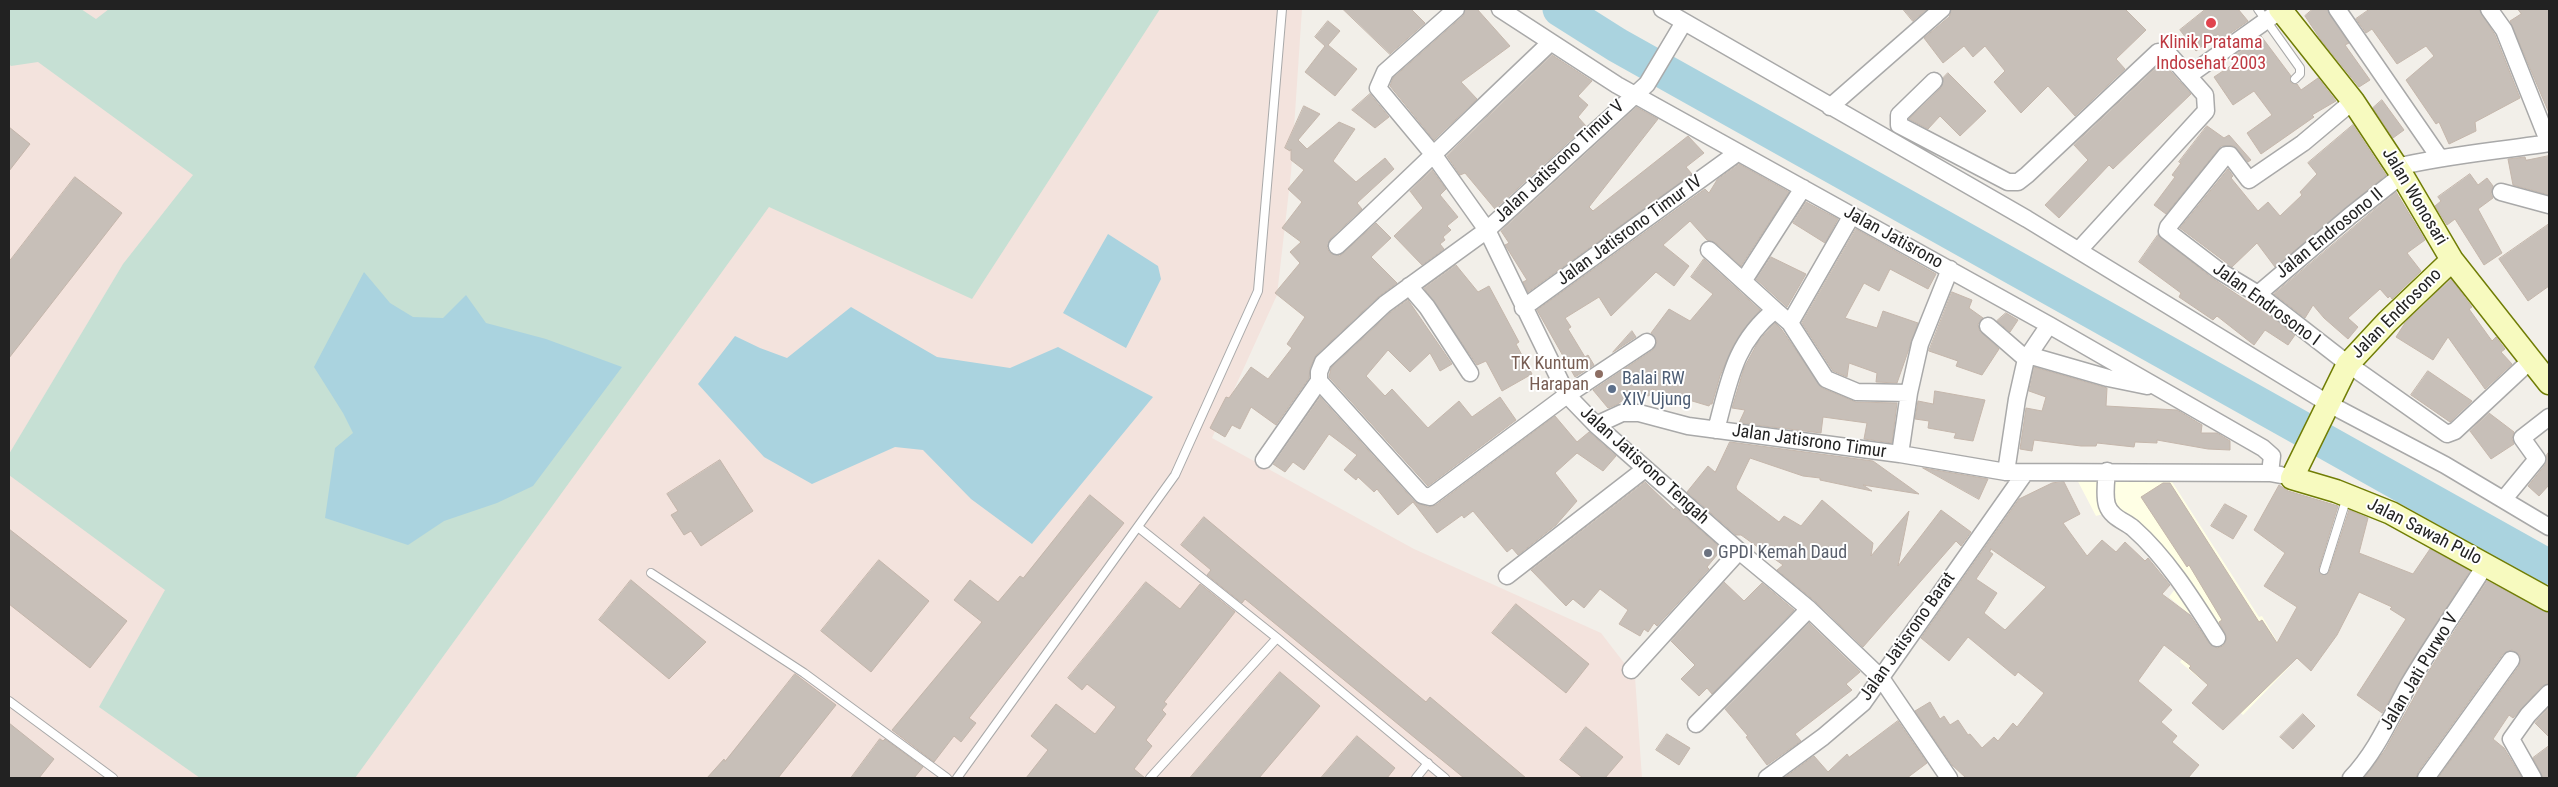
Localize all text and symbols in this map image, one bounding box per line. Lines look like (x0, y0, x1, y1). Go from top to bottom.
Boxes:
marker: Klinik Pratama Indosehat 2003 (2204, 16, 2218, 30)
place label: Klinik Pratama Indosehat 2003 (2156, 32, 2266, 74)
street label: Jalan Jatisrono Timur V (1491, 96, 1629, 228)
street label: Jalan Wonosari (2377, 144, 2451, 250)
street label: Jalan Jatisrono Timur IV (1553, 171, 1707, 291)
street label: Jalan Endrosono II (2272, 184, 2388, 284)
street label: Jalan Jatisrono (1840, 202, 1946, 274)
street label: Jalan Endrosono I (2208, 259, 2324, 351)
street label: Jalan Endrosono (2347, 264, 2447, 364)
place label: TK Kuntum Harapan (1511, 353, 1589, 396)
marker: TK Kuntum Harapan (1593, 368, 1605, 380)
place label: Balai RW XIV Ujung (1622, 368, 1691, 410)
marker: Balai RW XIV Ujung (1606, 383, 1618, 395)
street label: Jalan Jatisrono Tengah (1575, 402, 1713, 530)
street label: Jalan Jatisrono Timur (1731, 420, 1887, 464)
street label: Jalan Sawah Pulo (2363, 494, 2485, 570)
place label: GPDI Kemah Daud (1718, 542, 1847, 564)
marker: GPDI Kemah Daud (1702, 547, 1714, 559)
street label: Jalan Jatisrono Barat (1856, 569, 1960, 705)
street label: Jalan Jati Purwo V (2376, 609, 2464, 735)

